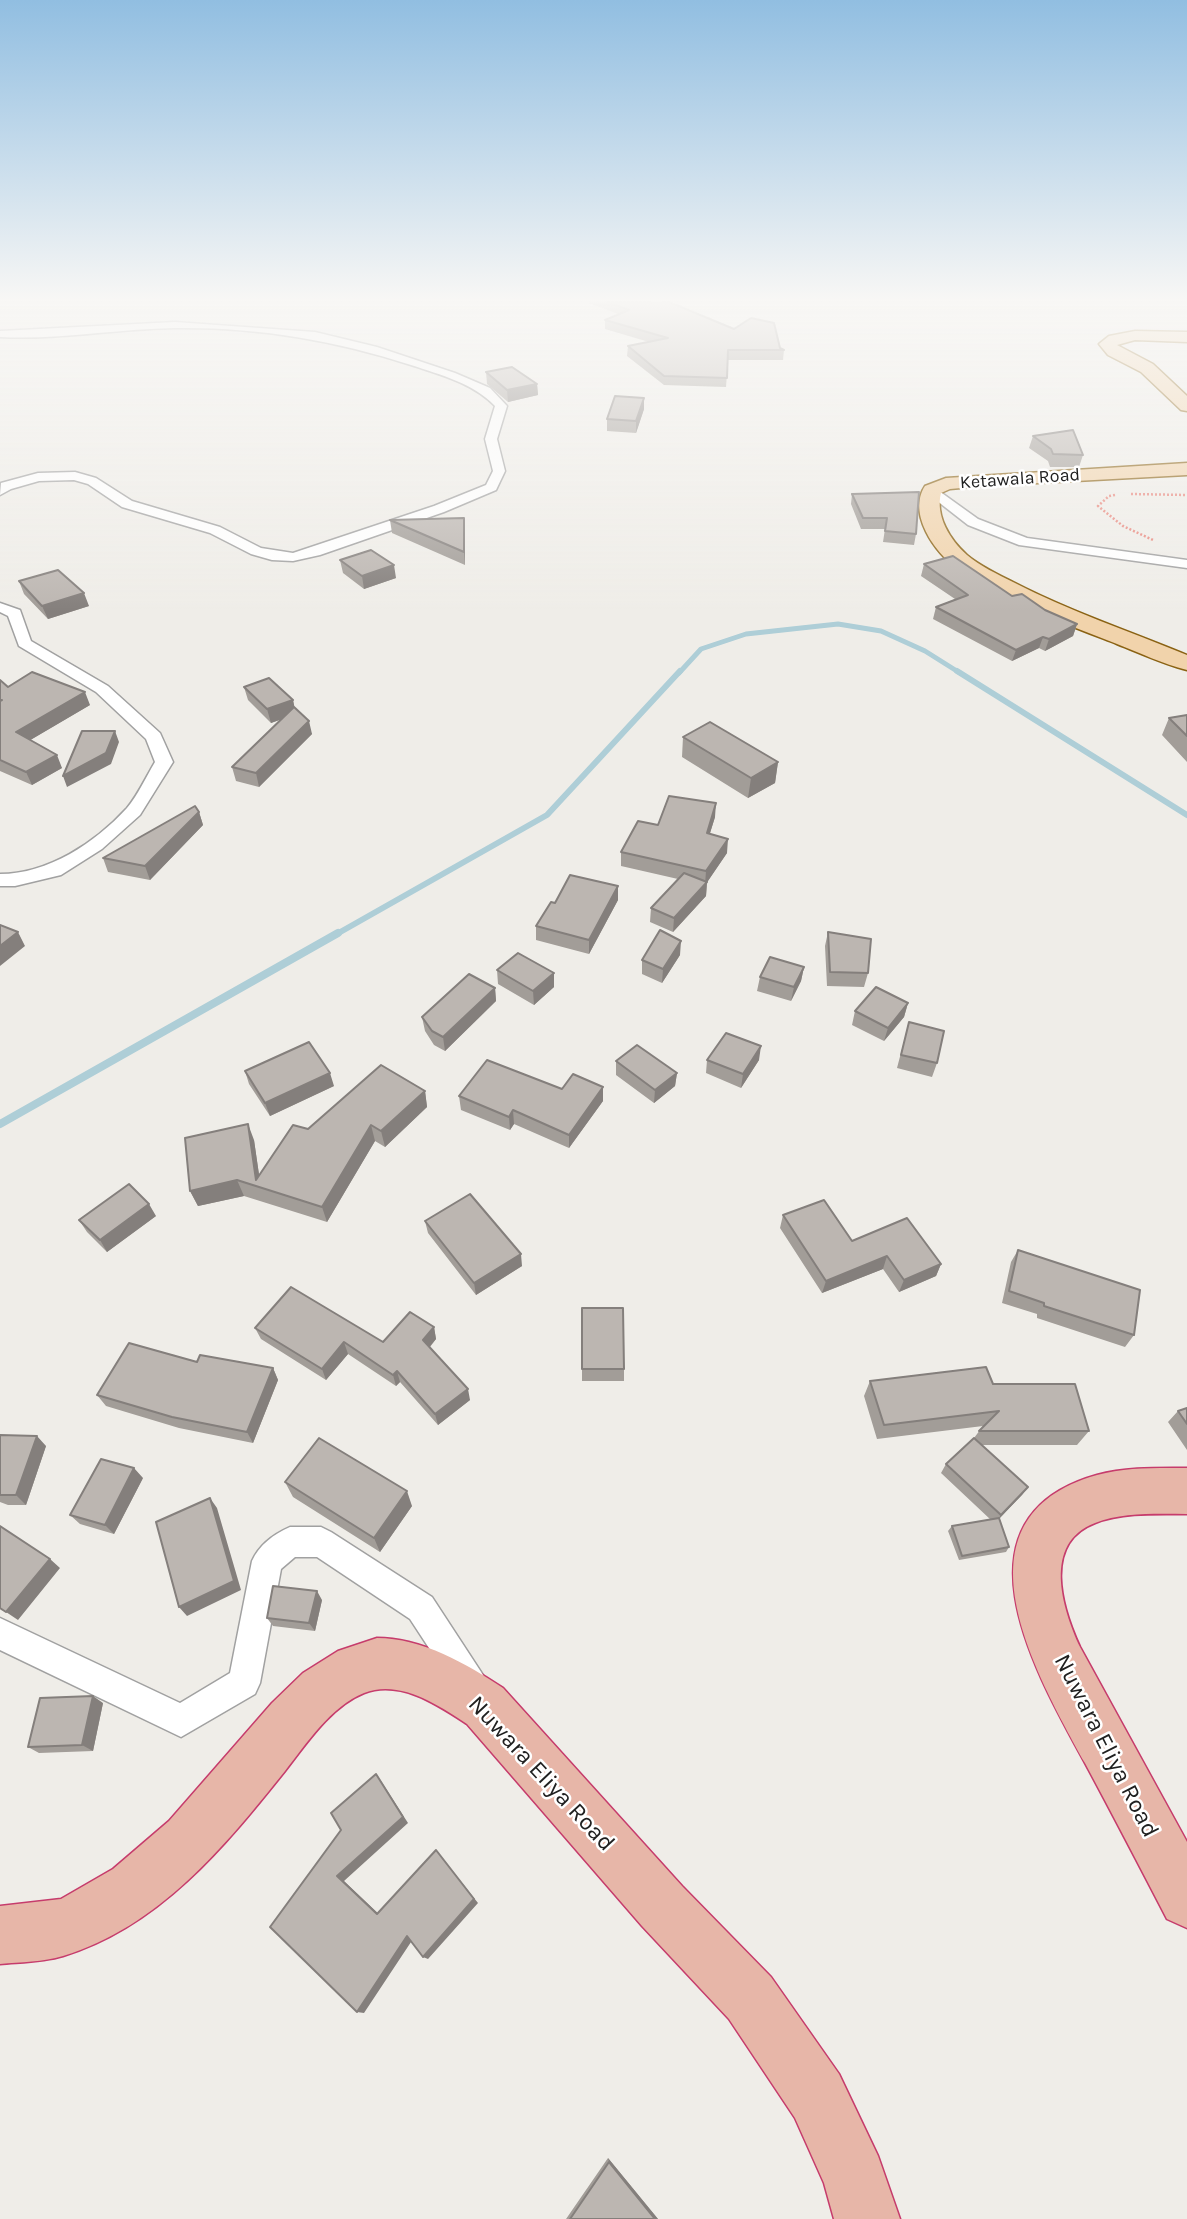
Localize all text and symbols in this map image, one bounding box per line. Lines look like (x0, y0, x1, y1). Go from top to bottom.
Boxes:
street label: Ketawala Road (959, 464, 1081, 494)
street label: Nuwara Eliya Road (1047, 1650, 1165, 1842)
street label: Nuwara Eliya Road (462, 1690, 620, 1858)

